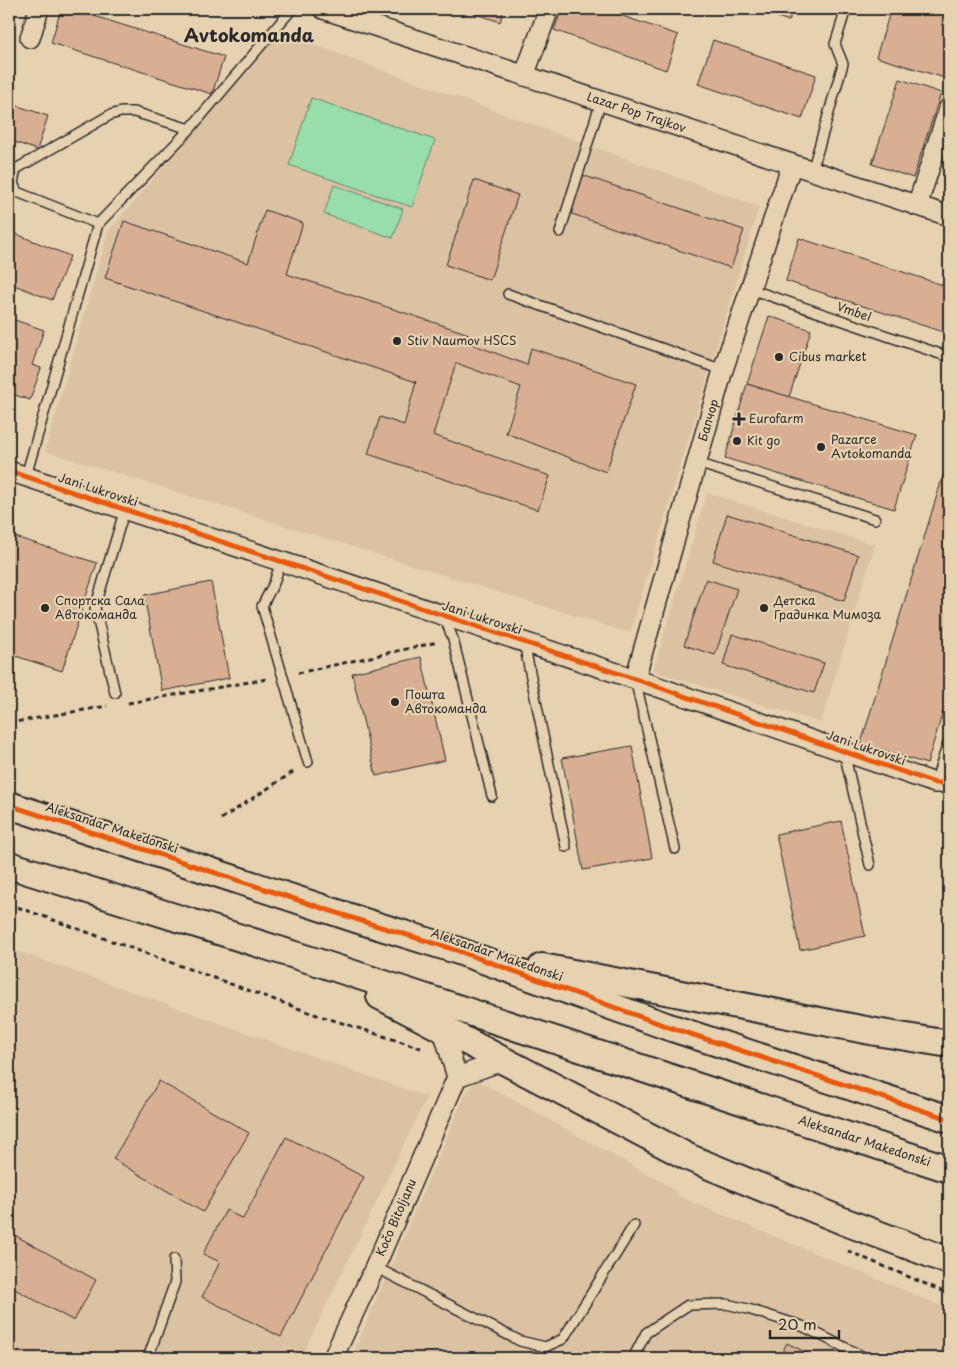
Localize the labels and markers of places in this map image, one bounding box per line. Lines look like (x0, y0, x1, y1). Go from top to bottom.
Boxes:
place label: Stiv Naumov HSCS (407, 331, 517, 349)
marker: Stiv Naumov HSCS (391, 335, 403, 347)
place label: Cibus market (789, 347, 866, 365)
marker: Cibus market (773, 351, 785, 363)
place label: Eurofarm (749, 409, 804, 427)
marker: Eurofarm (733, 413, 745, 425)
place label: Pazarce Avtokomanda (831, 430, 912, 462)
place label: Kit go (747, 431, 780, 449)
marker: Kit go (731, 435, 743, 447)
marker: Pazarce Avtokomanda (815, 441, 827, 453)
place label: Спортска Сала Автокоманда (55, 591, 145, 623)
place label: Детска Градинка Мимоза (773, 591, 882, 623)
marker: Спортска Сала Автокоманда (39, 602, 51, 614)
marker: Детска Градинка Мимоза (758, 602, 770, 614)
place label: Пошта Автокоманда (405, 685, 487, 717)
marker: Пошта Автокоманда (389, 696, 401, 708)

